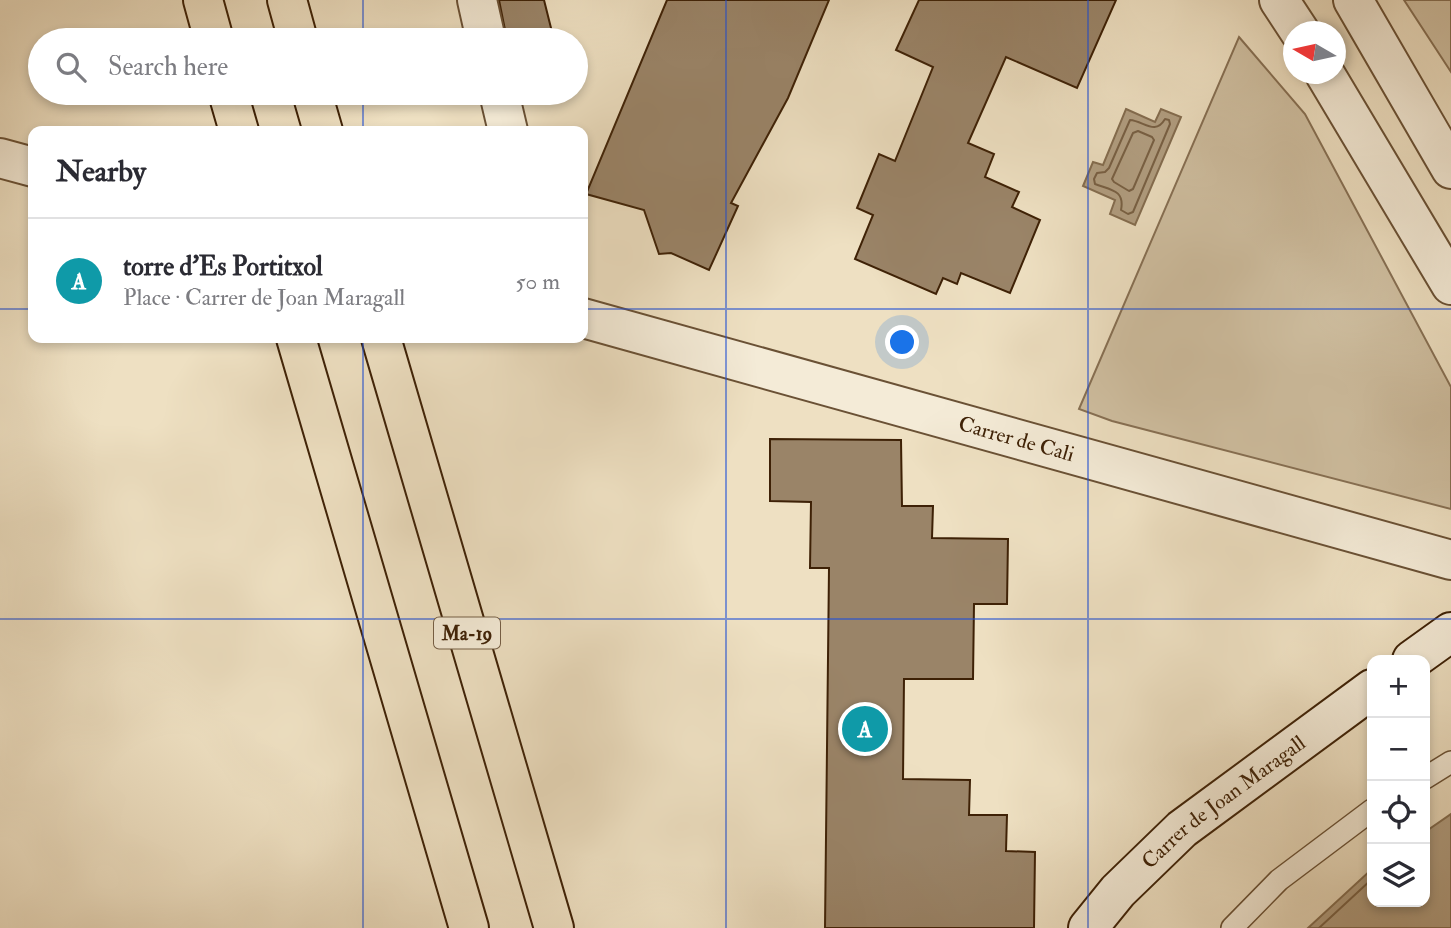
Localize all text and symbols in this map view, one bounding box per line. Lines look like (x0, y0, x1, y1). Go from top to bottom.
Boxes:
north arrow (1283, 21, 1346, 84)
search box (28, 28, 588, 105)
icon: search (52, 48, 90, 86)
text: Search here (108, 51, 228, 83)
text: Nearby (56, 153, 146, 190)
text: torre d'Es Portitxol (123, 251, 323, 283)
text: A (72, 267, 86, 296)
text: 50 m (516, 267, 560, 296)
text: Place · Carrer de Joan Maragall (123, 283, 405, 312)
your location (885, 325, 919, 359)
street label: Carrer de Cali (955, 410, 1078, 468)
road number: Ma-19 (434, 618, 500, 648)
map controls (1367, 655, 1430, 907)
button: + (1367, 655, 1430, 718)
pin: A (842, 703, 888, 755)
button: − (1367, 718, 1430, 781)
street label: Carrer de Joan Maragall (1136, 729, 1311, 875)
button: locate (1367, 781, 1430, 844)
button: layers (1367, 844, 1430, 907)

